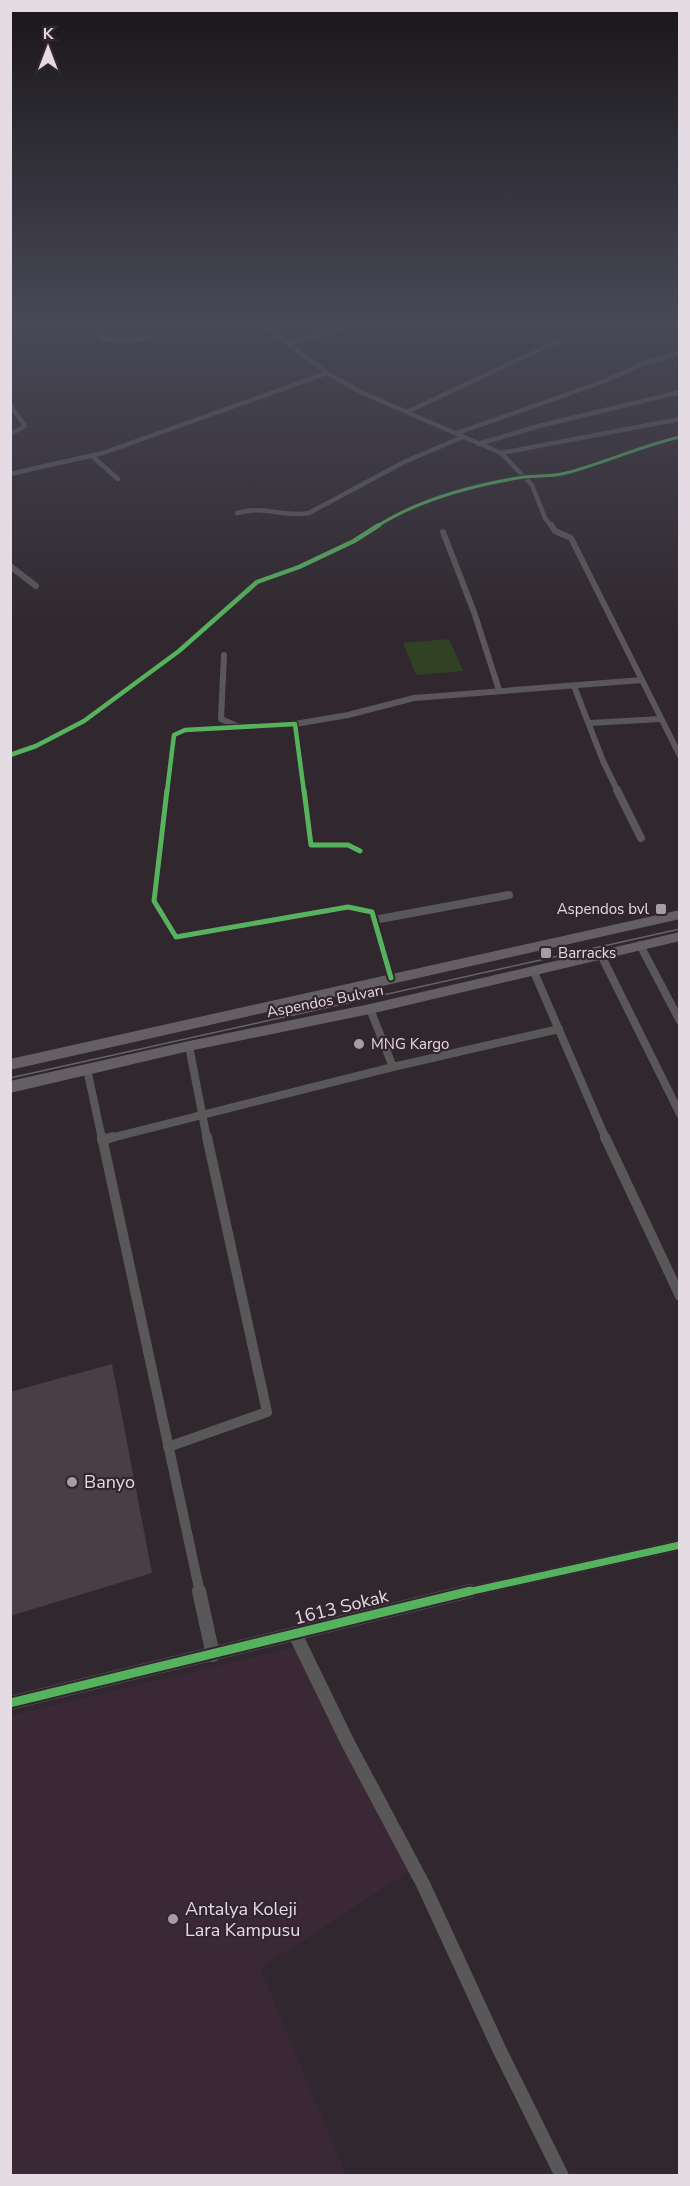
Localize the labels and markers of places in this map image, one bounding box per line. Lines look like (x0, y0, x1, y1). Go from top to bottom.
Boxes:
place label: Aspendos bvl (557, 899, 650, 919)
marker: Aspendos bvl (654, 902, 668, 916)
place label: Barracks (558, 943, 616, 963)
marker: Barracks (539, 946, 553, 960)
place label: MNG Kargo (371, 1034, 449, 1054)
marker: MNG Kargo (352, 1037, 366, 1051)
place label: Banyo (84, 1470, 135, 1494)
marker: Banyo (65, 1475, 79, 1489)
place label: Antalya Koleji Lara Kampusu (185, 1897, 300, 1942)
marker: Antalya Koleji Lara Kampusu (166, 1912, 180, 1926)

